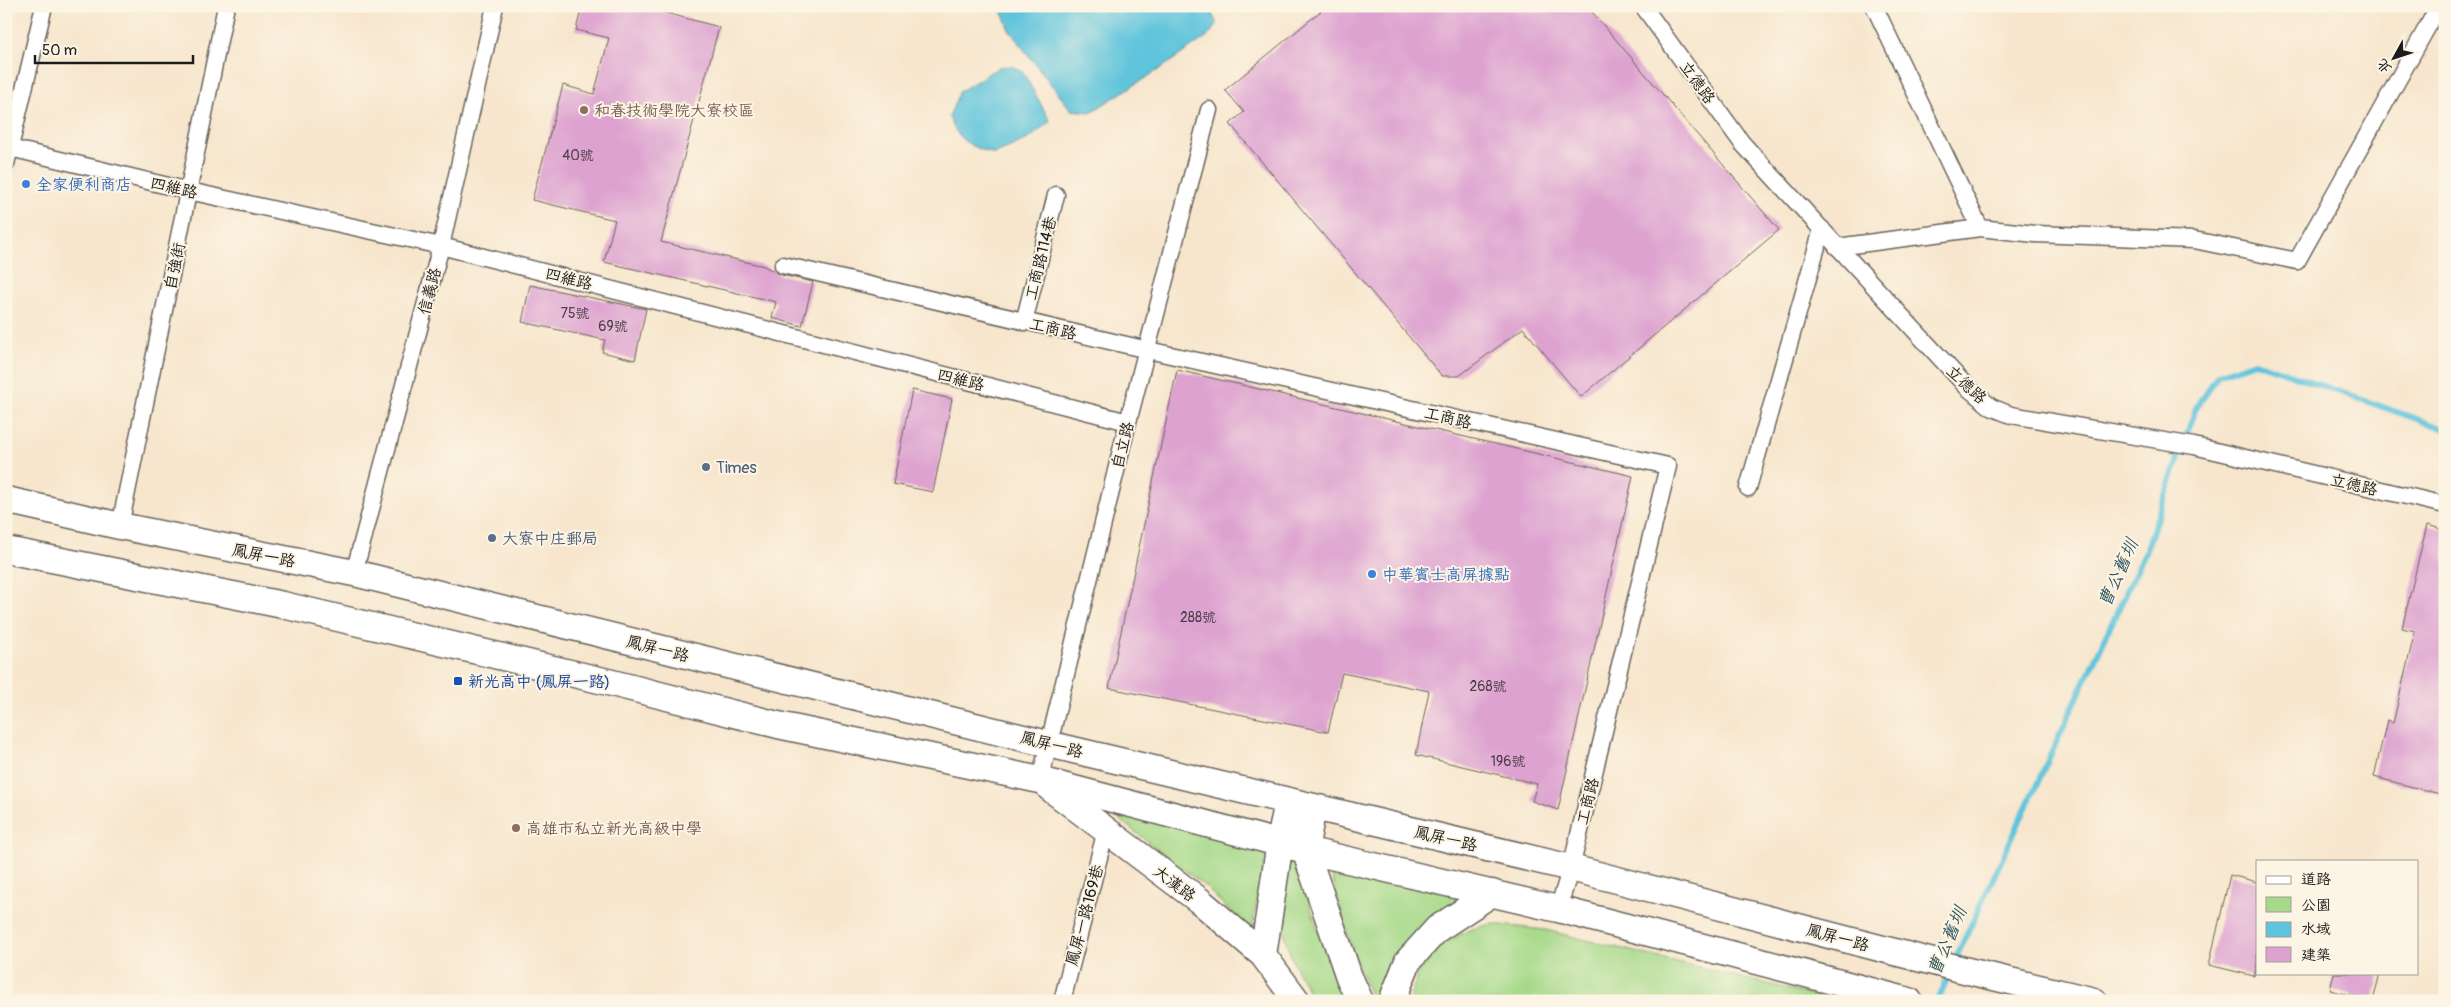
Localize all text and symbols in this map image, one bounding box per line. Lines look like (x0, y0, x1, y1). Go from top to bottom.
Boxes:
scale bar (35, 32, 192, 64)
north arrow (2368, 32, 2418, 82)
text: 50 m (42, 41, 77, 60)
text: 北 (2373, 55, 2395, 77)
street label: 立德路 (1675, 57, 1719, 108)
place label: 和春技術學院大寮校區 (594, 101, 754, 121)
marker: 和春技術學院大寮校區 (578, 104, 590, 116)
house number: 40號 (562, 147, 594, 164)
street label: 四維路 (148, 173, 199, 203)
place label: 全家便利商店 (36, 175, 132, 195)
marker: 全家便利商店 (20, 178, 32, 190)
street label: 工商路114巷 (1021, 214, 1061, 302)
street label: 自強街 (160, 241, 190, 292)
street label: 四維路 (543, 263, 594, 294)
street label: 信義路 (414, 265, 446, 317)
house number: 75號 (561, 305, 590, 322)
street label: 工商路 (1027, 314, 1078, 344)
house number: 69號 (598, 318, 628, 335)
street label: 立德路 (1942, 361, 1991, 408)
street label: 四維路 (935, 364, 986, 395)
street label: 工商路 (1422, 403, 1473, 433)
street label: 自立路 (1107, 420, 1138, 471)
place label: Times (716, 458, 757, 478)
marker: Times (700, 461, 712, 473)
street label: 立德路 (2328, 470, 2379, 500)
place label: 大寮中庄郵局 (502, 529, 598, 549)
marker: 大寮中庄郵局 (486, 532, 498, 544)
water label: 曹公舊圳 (2093, 534, 2144, 611)
street label: 鳳屏一路 (230, 540, 297, 572)
place label: 中華賓士高屏據點 (1382, 565, 1510, 585)
marker: 中華賓士高屏據點 (1366, 568, 1378, 580)
house number: 288號 (1180, 609, 1216, 626)
street label: 鳳屏一路 (624, 632, 691, 666)
place label: 新光高中 (鳳屏一路) (468, 672, 610, 692)
marker: 新光高中 (鳳屏一路) (452, 675, 464, 687)
house number: 268號 (1469, 678, 1507, 695)
street label: 鳳屏一路 (1018, 728, 1085, 762)
house number: 196號 (1491, 753, 1525, 770)
street label: 工商路 (1572, 776, 1603, 827)
place label: 高雄市私立新光高級中學 (526, 819, 702, 839)
marker: 高雄市私立新光高級中學 (510, 822, 522, 834)
street label: 鳳屏一路 (1412, 822, 1479, 856)
legend (2256, 860, 2418, 974)
street label: 大漢路 (1149, 861, 1200, 906)
street label: 鳳屏一路169巷 (1062, 863, 1108, 968)
text: 道路 (2301, 870, 2331, 889)
text: 公園 (2301, 896, 2331, 915)
water label: 曹公舊圳 (1923, 902, 1973, 979)
street label: 鳳屏一路 (1804, 920, 1871, 956)
text: 水域 (2301, 920, 2331, 939)
text: 建築 (2301, 946, 2331, 965)

